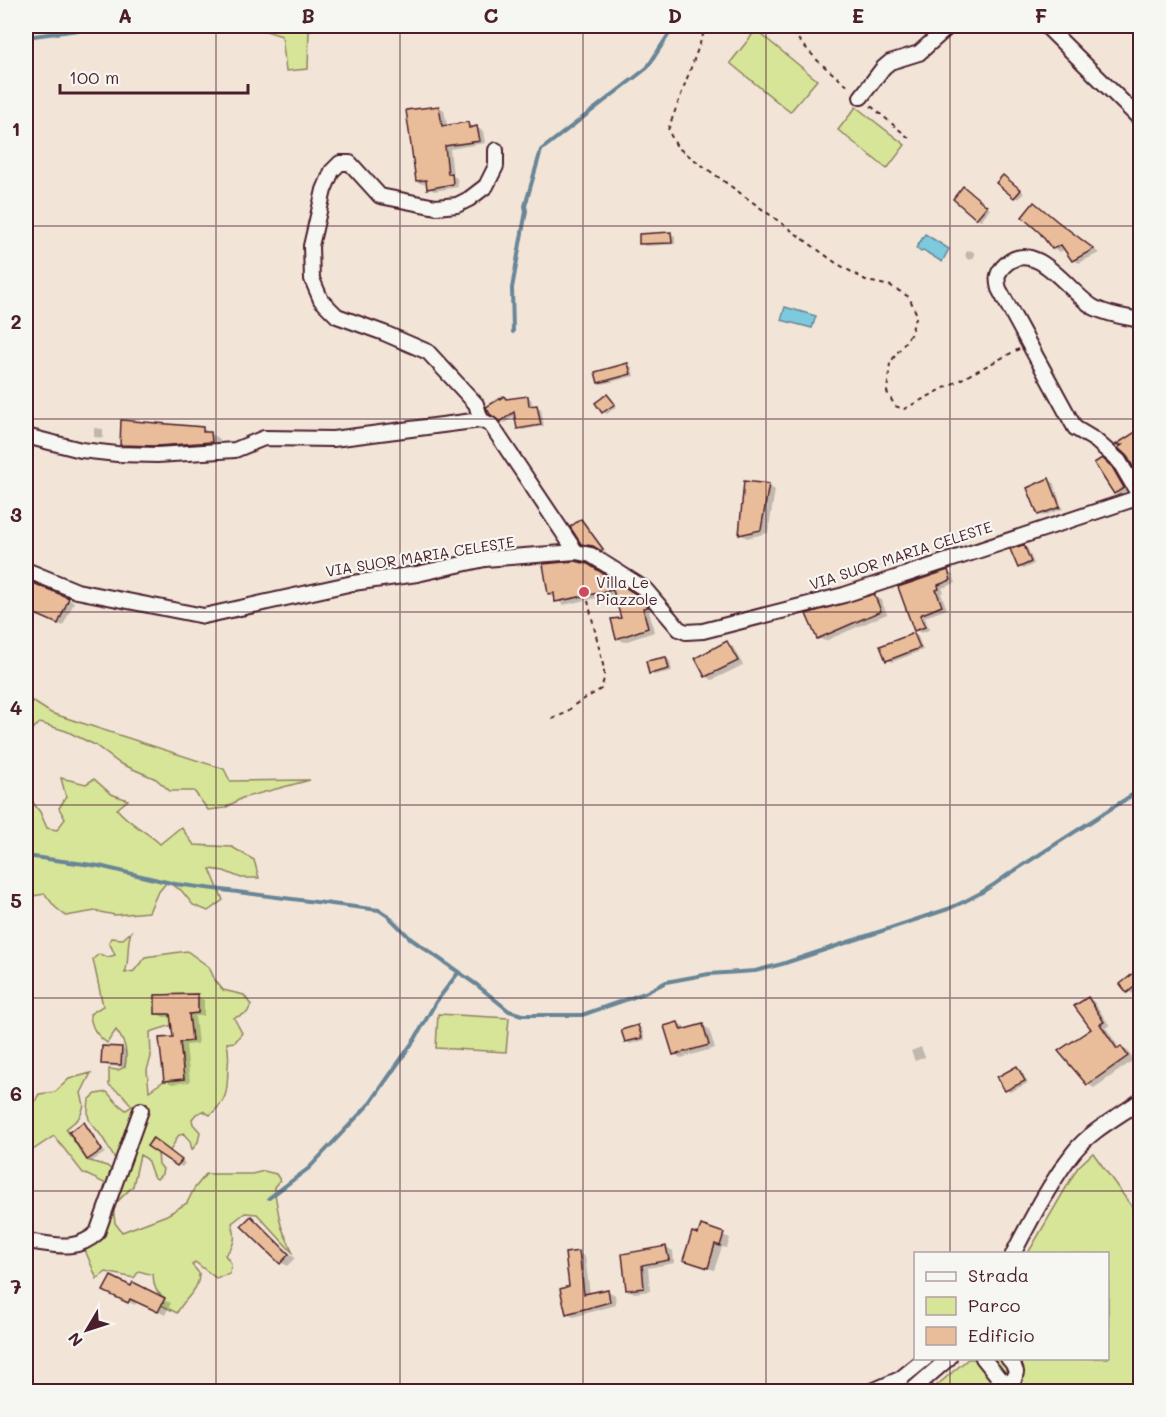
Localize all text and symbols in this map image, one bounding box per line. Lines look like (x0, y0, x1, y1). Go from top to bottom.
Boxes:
text: A (118, 2, 132, 28)
text: B (301, 2, 315, 28)
text: C (484, 2, 499, 28)
text: D (668, 2, 682, 28)
text: E (852, 2, 864, 28)
text: F (1035, 2, 1048, 28)
scale bar (60, 57, 248, 95)
text: 100 m (69, 65, 119, 89)
text: 1 (12, 115, 20, 141)
text: 2 (10, 308, 22, 334)
text: 3 (10, 501, 22, 527)
street label: VIA SUOR MARIA CELESTE (807, 516, 995, 594)
street label: VIA SUOR MARIA CELESTE (324, 531, 516, 581)
place label: Villa Le Piazzole (596, 572, 658, 609)
marker: Villa Le Piazzole (577, 585, 591, 599)
text: 4 (10, 694, 23, 720)
text: 5 (10, 887, 22, 913)
text: 6 (10, 1080, 22, 1106)
legend (914, 1252, 1109, 1360)
text: Strada (968, 1263, 1029, 1287)
text: 7 (10, 1273, 22, 1299)
text: Parco (968, 1293, 1021, 1317)
north arrow (57, 1300, 117, 1360)
text: Edificio (968, 1323, 1035, 1347)
text: N (63, 1328, 87, 1351)

